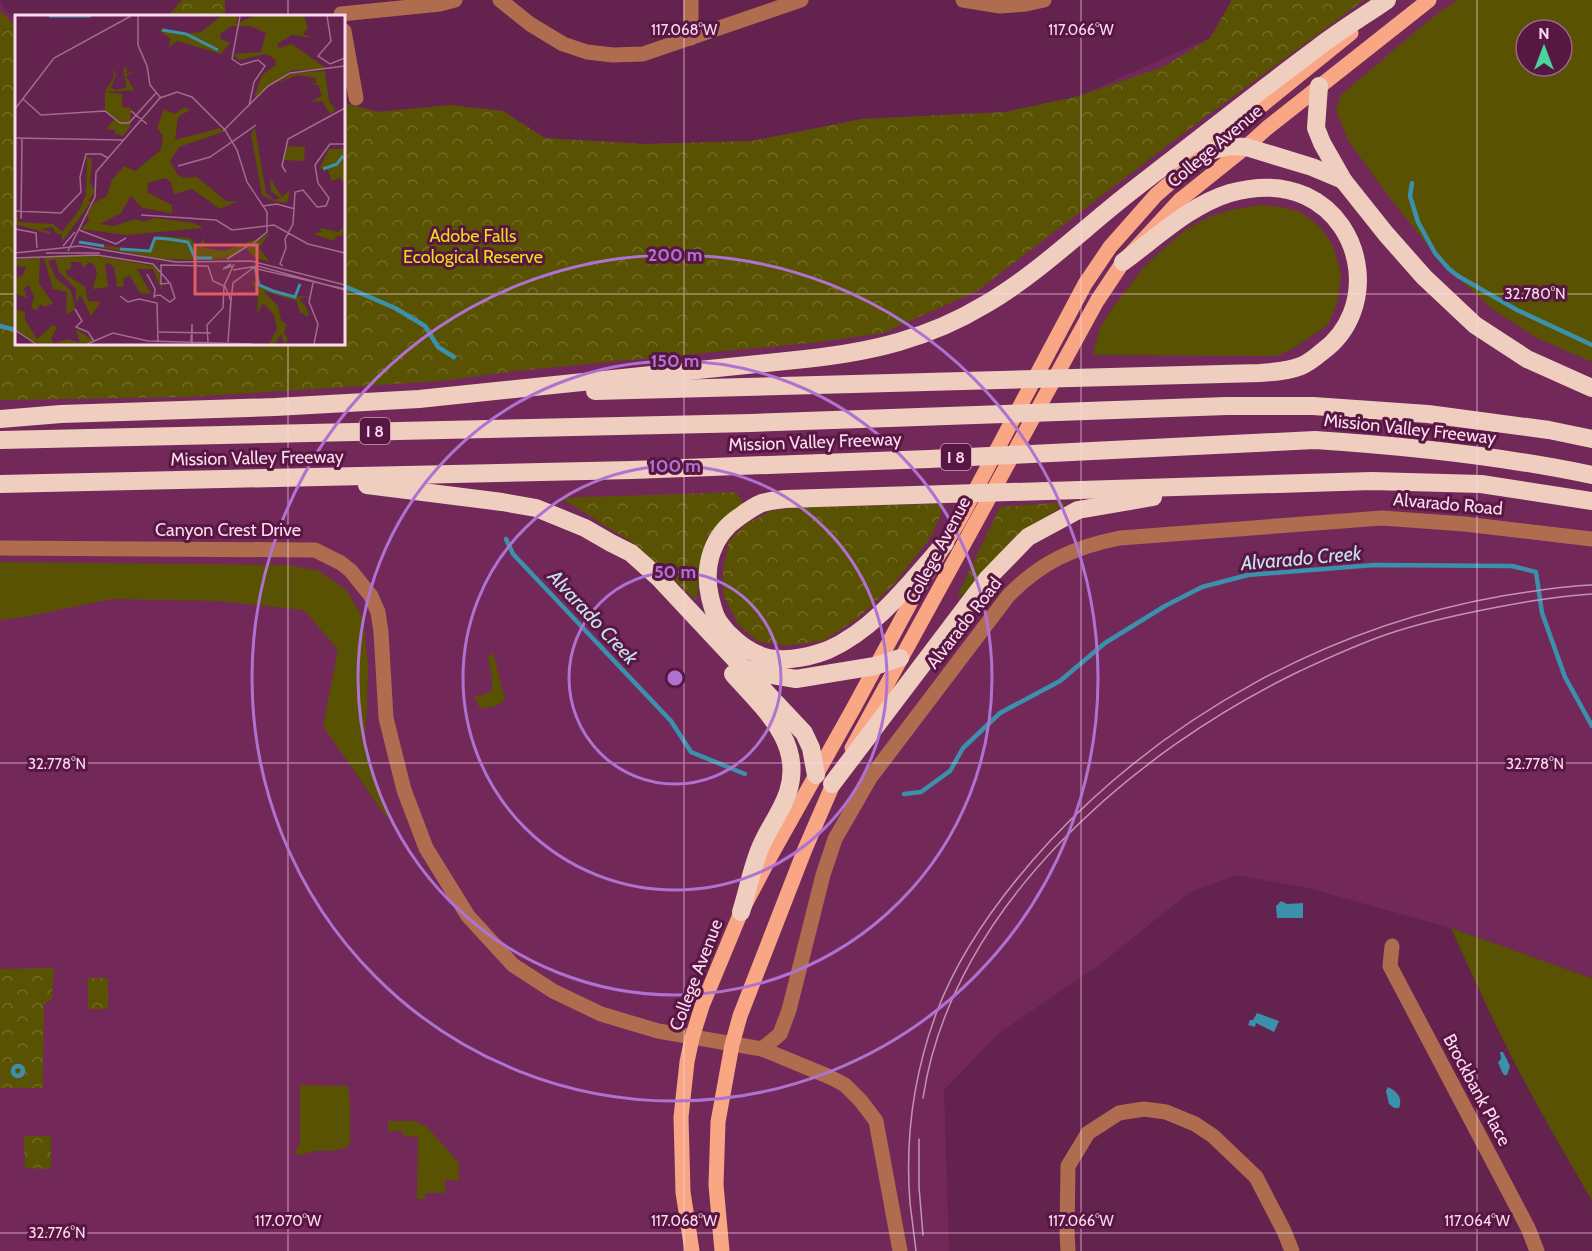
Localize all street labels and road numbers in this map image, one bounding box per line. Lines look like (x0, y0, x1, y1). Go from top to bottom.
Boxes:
street label: College Avenue (1163, 100, 1267, 192)
street label: Mission Valley Freeway (1323, 409, 1497, 449)
road number: I 8 (360, 418, 390, 444)
street label: Mission Valley Freeway (728, 428, 902, 456)
road number: I 8 (941, 444, 971, 470)
street label: Mission Valley Freeway (170, 445, 344, 471)
street label: Alvarado Road (1392, 488, 1504, 520)
street label: College Avenue (901, 493, 975, 607)
street label: Canyon Crest Drive (155, 519, 301, 541)
street label: Alvarado Road (922, 573, 1006, 673)
street label: College Avenue (665, 916, 727, 1034)
street label: Brockbank Place (1438, 1030, 1516, 1150)

